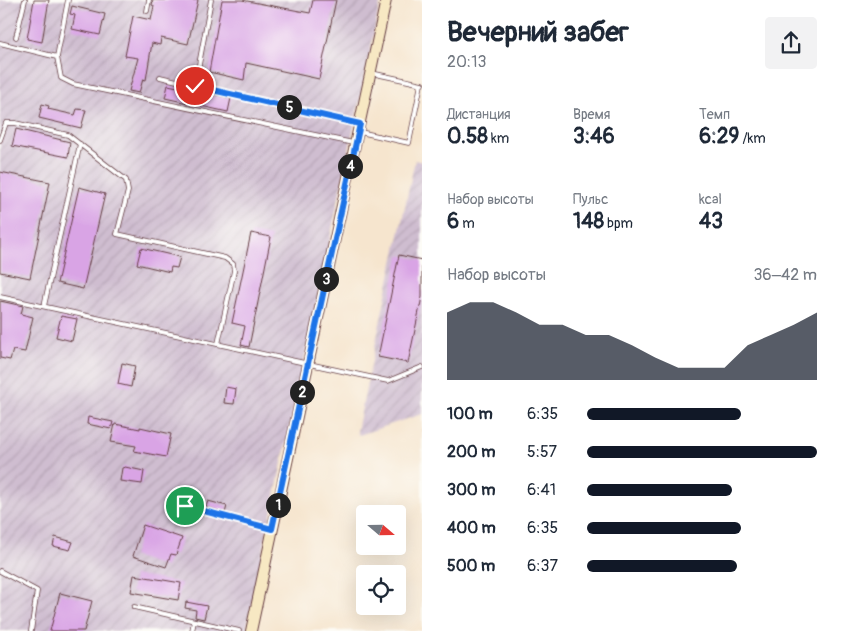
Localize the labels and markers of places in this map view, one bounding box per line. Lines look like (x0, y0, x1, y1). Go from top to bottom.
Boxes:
pin (174, 65, 216, 107)
pin: 5 (276, 94, 302, 120)
pin: 4 (338, 154, 362, 178)
pin: 3 (314, 266, 338, 292)
pin: 2 (290, 380, 314, 404)
pin (164, 485, 206, 527)
pin: 1 (266, 492, 290, 518)

